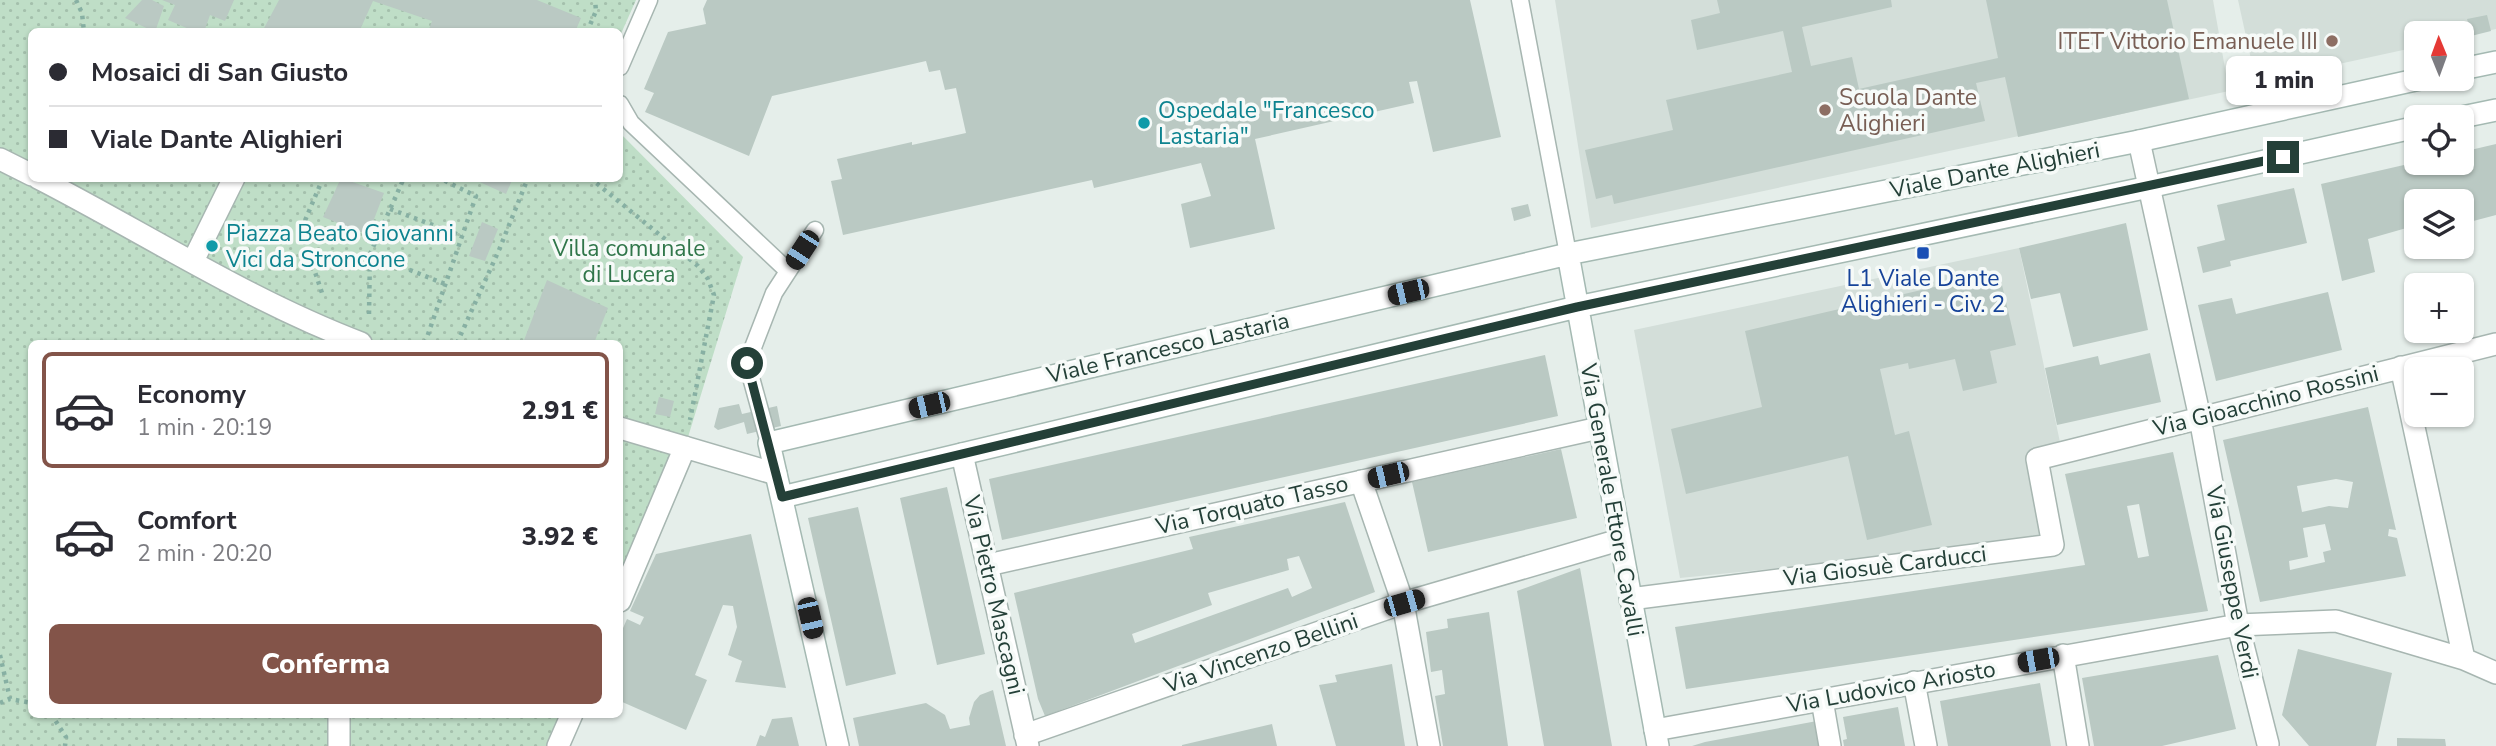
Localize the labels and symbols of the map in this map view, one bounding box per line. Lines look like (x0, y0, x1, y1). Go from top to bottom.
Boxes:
north arrow (2404, 21, 2474, 91)
place label: ITET Vittorio Emanuele III (2057, 26, 2318, 57)
marker: ITET Vittorio Emanuele III (2324, 33, 2340, 49)
callout: 1 min (2225, 55, 2341, 104)
place label: Scuola Dante Alighieri (1839, 82, 1977, 139)
place label: Ospedale "Francesco Lastaria" (1158, 95, 1374, 152)
marker: Scuola Dante Alighieri (1817, 102, 1833, 118)
marker: Ospedale "Francesco Lastaria" (1136, 115, 1152, 131)
street label: Viale Dante Alighieri (1886, 134, 2103, 206)
route end (2267, 141, 2299, 173)
place label: Piazza Beato Giovanni Vici da Stroncone (225, 218, 454, 275)
car (782, 227, 823, 273)
park label: Villa comunale di Lucera (552, 233, 705, 290)
marker: Piazza Beato Giovanni Vici da Stroncone (204, 238, 220, 254)
marker: L1 Viale Dante Alighieri - Civ. 2 (1915, 245, 1931, 261)
place label: L1 Viale Dante Alighieri - Civ. 2 (1841, 263, 2005, 320)
car (1386, 277, 1431, 307)
street label: Viale Francesco Lastaria (1043, 305, 1293, 391)
route start (731, 347, 763, 379)
street label: Via Gioacchino Rossini (2149, 358, 2382, 444)
street label: Via Generale Ettore Cavalli (1573, 360, 1651, 639)
car (907, 390, 952, 420)
car (1366, 460, 1411, 490)
street label: Via Torquato Tasso (1152, 468, 1351, 542)
street label: Via Giuseppe Verdi (2198, 482, 2266, 681)
street label: Via Pietro Mascagni (956, 491, 1032, 698)
street label: Via Giosuè Carducci (1781, 538, 1988, 594)
car (1381, 587, 1428, 619)
car (796, 595, 825, 641)
street label: Via Vincenzo Bellini (1159, 605, 1362, 701)
car (2016, 646, 2061, 674)
street label: Via Ludovico Ariosto (1783, 653, 1998, 721)

